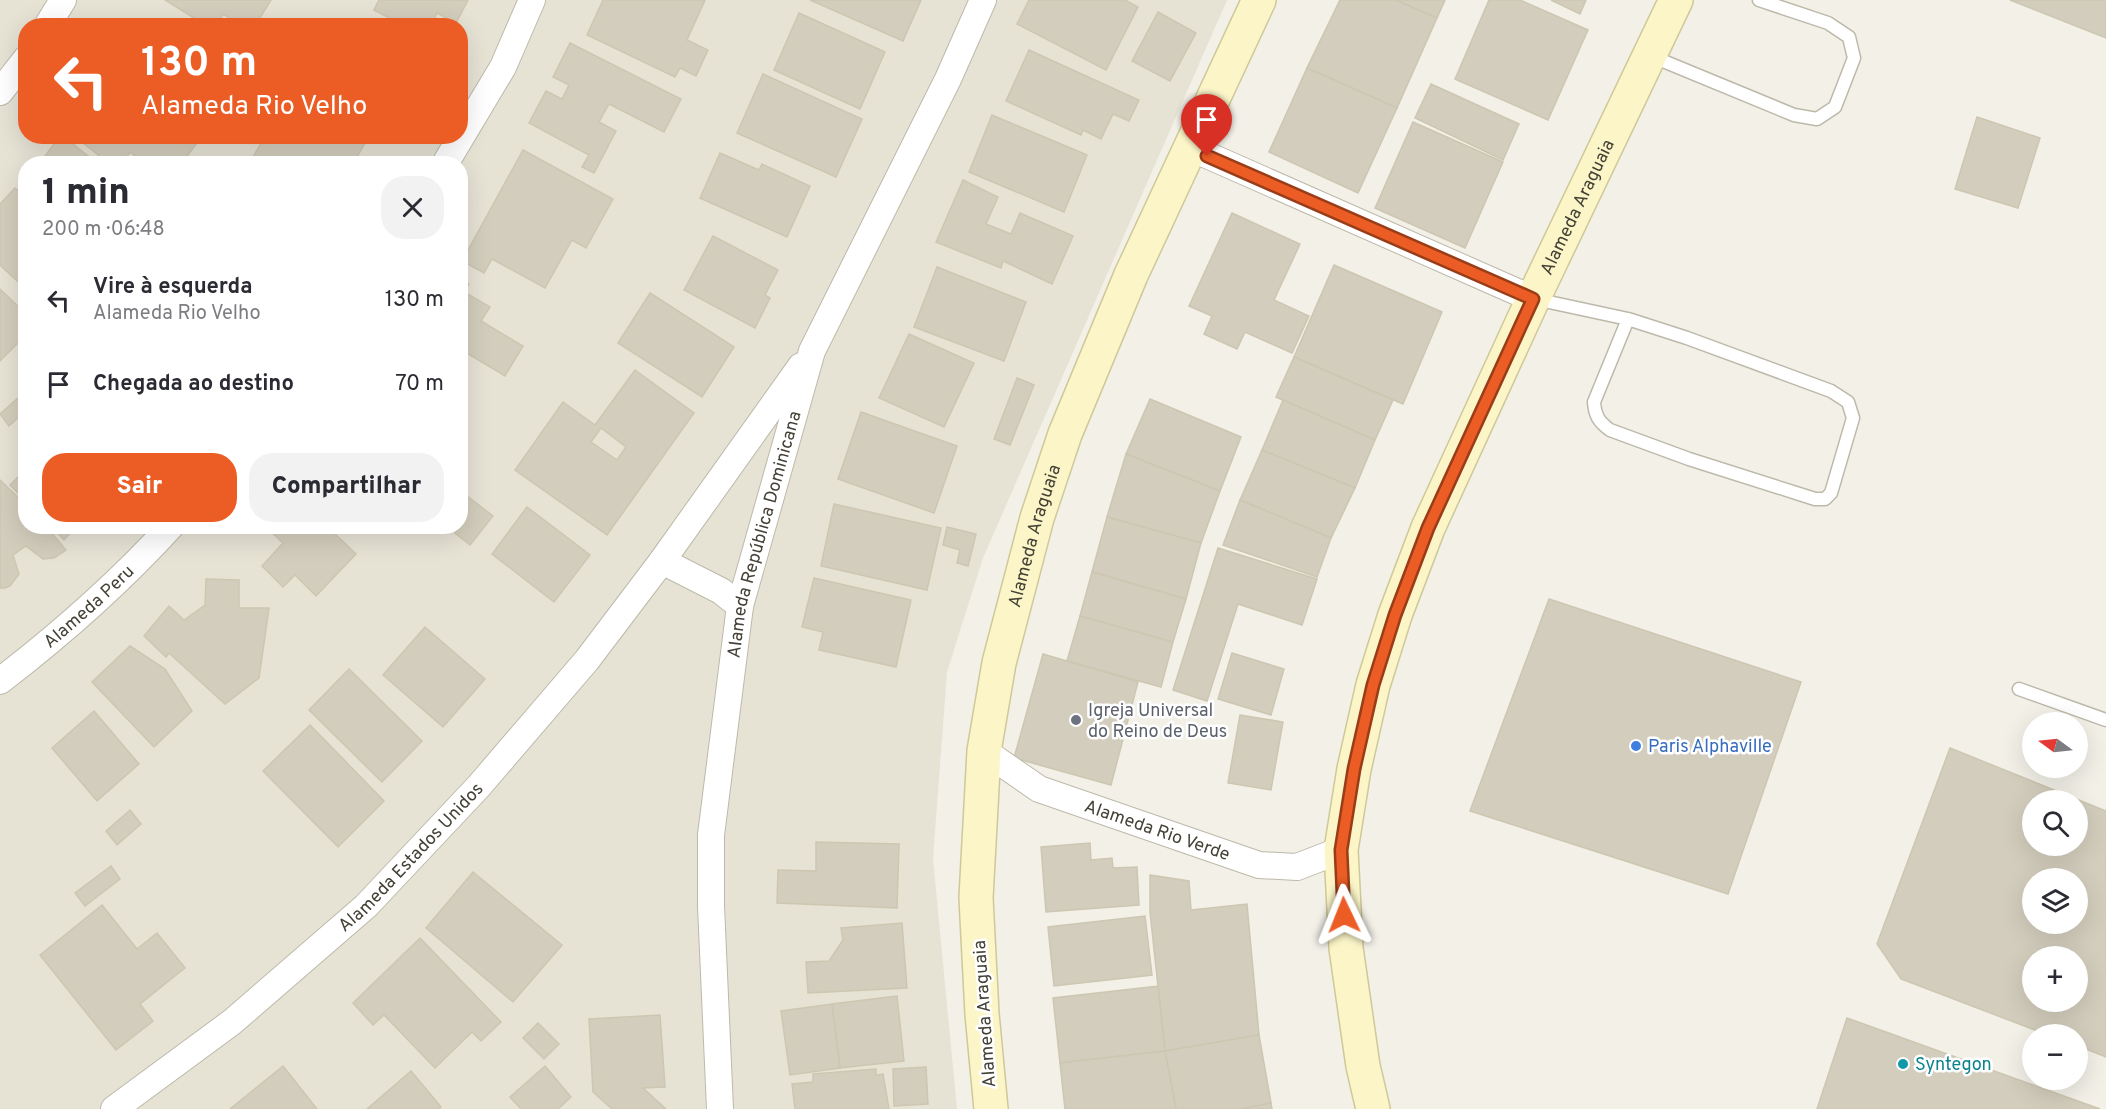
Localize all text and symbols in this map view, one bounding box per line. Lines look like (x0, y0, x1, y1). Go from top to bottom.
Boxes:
text: 130 m (141, 38, 257, 91)
icon: left (42, 42, 120, 120)
text: Alameda Rio Velho (141, 90, 367, 124)
pin (1181, 94, 1232, 156)
icon: arrive (1190, 103, 1223, 136)
street label: Alameda Araguaia (1536, 136, 1621, 279)
text: 1 min (42, 171, 130, 217)
button: close (381, 176, 444, 239)
text: 200 m · 06:48 (42, 217, 165, 243)
text: Vire à esquerda (93, 274, 252, 301)
icon: left (42, 284, 75, 317)
text: 130 m (385, 287, 444, 314)
text: Alameda Rio Velho (93, 301, 261, 327)
icon: arrive (42, 368, 75, 401)
text: Chegada ao destino (93, 371, 294, 398)
text: 70 m (395, 371, 444, 398)
street label: Alameda República Dominicana (724, 409, 807, 660)
button: Sair (42, 453, 237, 522)
button: Compartilhar (249, 453, 444, 522)
street label: Alameda Araguaia (1004, 462, 1067, 610)
street label: Alameda Peru (40, 561, 140, 654)
place label: Igreja Universal do Reino de Deus (1088, 700, 1227, 744)
north arrow (2022, 712, 2088, 778)
map controls (2022, 712, 2088, 1090)
marker: Igreja Universal do Reino de Deus (1069, 713, 1083, 727)
place label: Paris Alphaville (1648, 736, 1772, 759)
marker: Paris Alphaville (1629, 739, 1643, 753)
street label: Alameda Estados Unidos (334, 778, 489, 938)
button: search (2022, 790, 2088, 856)
street label: Alameda Rio Verde (1081, 796, 1233, 867)
button: layers (2022, 868, 2088, 934)
position arrow (1312, 883, 1376, 947)
street label: Alameda Araguaia (969, 939, 1002, 1088)
button: + (2022, 946, 2088, 1012)
button: − (2022, 1024, 2088, 1090)
place label: Syntegon (1915, 1054, 1992, 1077)
marker: Syntegon (1896, 1057, 1910, 1071)

